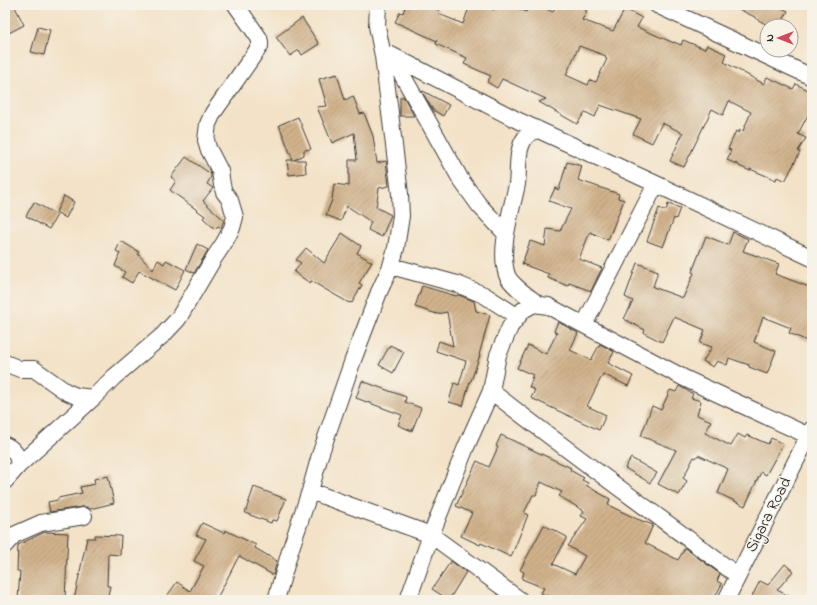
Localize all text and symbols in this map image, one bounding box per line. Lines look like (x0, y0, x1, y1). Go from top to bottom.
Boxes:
north arrow (759, 18, 799, 58)
text: N (762, 34, 778, 42)
street label: Sigara Road (740, 473, 798, 557)

